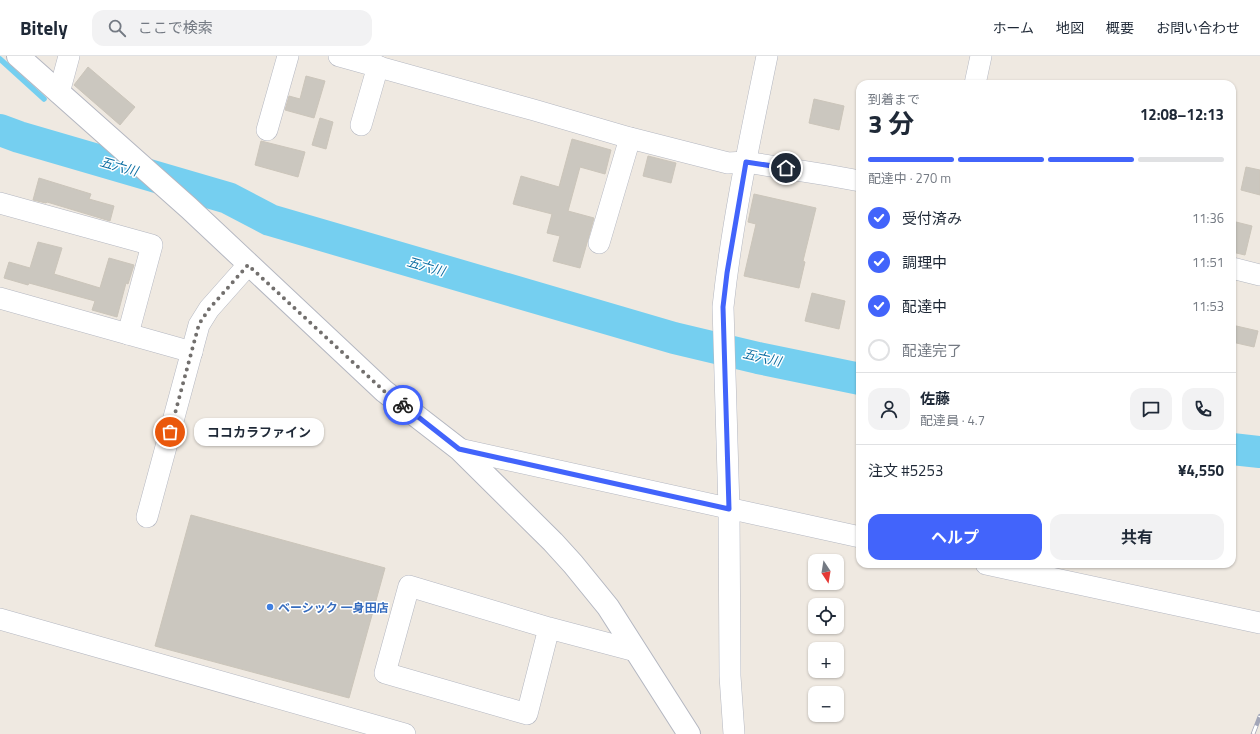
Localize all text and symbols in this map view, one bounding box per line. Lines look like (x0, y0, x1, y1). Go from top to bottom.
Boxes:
search box (92, 10, 372, 46)
text: Bitely (20, 13, 68, 42)
text: ここで検索 (138, 16, 213, 39)
icon: search (106, 17, 128, 39)
text: ホーム (992, 17, 1034, 38)
text: 地図 (1056, 17, 1084, 38)
text: 概要 (1106, 17, 1134, 38)
text: お問い合わせ (1156, 17, 1240, 38)
text: 到着まで (868, 89, 920, 109)
text: 12:08–12:13 (1140, 103, 1224, 126)
text: 3 分 (868, 104, 914, 143)
water label: 五六川 (97, 151, 142, 182)
pin (769, 151, 803, 185)
icon: home (775, 157, 797, 179)
text: 配達中 · 270 m (868, 168, 951, 188)
icon: check (868, 207, 890, 229)
text: 受付済み (902, 207, 962, 230)
text: 11:36 (1192, 208, 1224, 228)
water label: 五六川 (404, 251, 449, 282)
icon: check (868, 251, 890, 273)
text: 調理中 (902, 251, 947, 274)
text: 11:51 (1192, 252, 1224, 272)
icon: check (868, 295, 890, 317)
text: 配達中 (902, 295, 947, 318)
text: 11:53 (1192, 296, 1224, 316)
text: 配達完了 (902, 339, 962, 362)
water label: 五六川 (741, 343, 785, 372)
courier (383, 385, 423, 425)
text: 佐藤 (920, 387, 950, 410)
button: person (868, 388, 910, 430)
button: chat (1130, 388, 1172, 430)
button: phone (1182, 388, 1224, 430)
icon: bike (392, 394, 414, 416)
text: 配達員 · 4.7 (920, 410, 985, 430)
pin (153, 415, 187, 449)
callout: ココカラファイン (194, 418, 324, 446)
icon: bag (159, 421, 181, 443)
text: ココカラファイン (207, 422, 311, 442)
text: 注文 #5253 (868, 459, 943, 482)
text: ¥4,550 (1178, 459, 1224, 482)
button: ヘルプ (868, 514, 1042, 560)
button: 共有 (1050, 514, 1224, 560)
north arrow (808, 554, 844, 590)
map controls (808, 554, 844, 722)
place label: ベーシック 一身田店 (278, 598, 388, 617)
button: locate (808, 598, 844, 634)
marker: ベーシック 一身田店 (265, 602, 275, 612)
button: + (808, 642, 844, 678)
button: − (808, 686, 844, 722)

